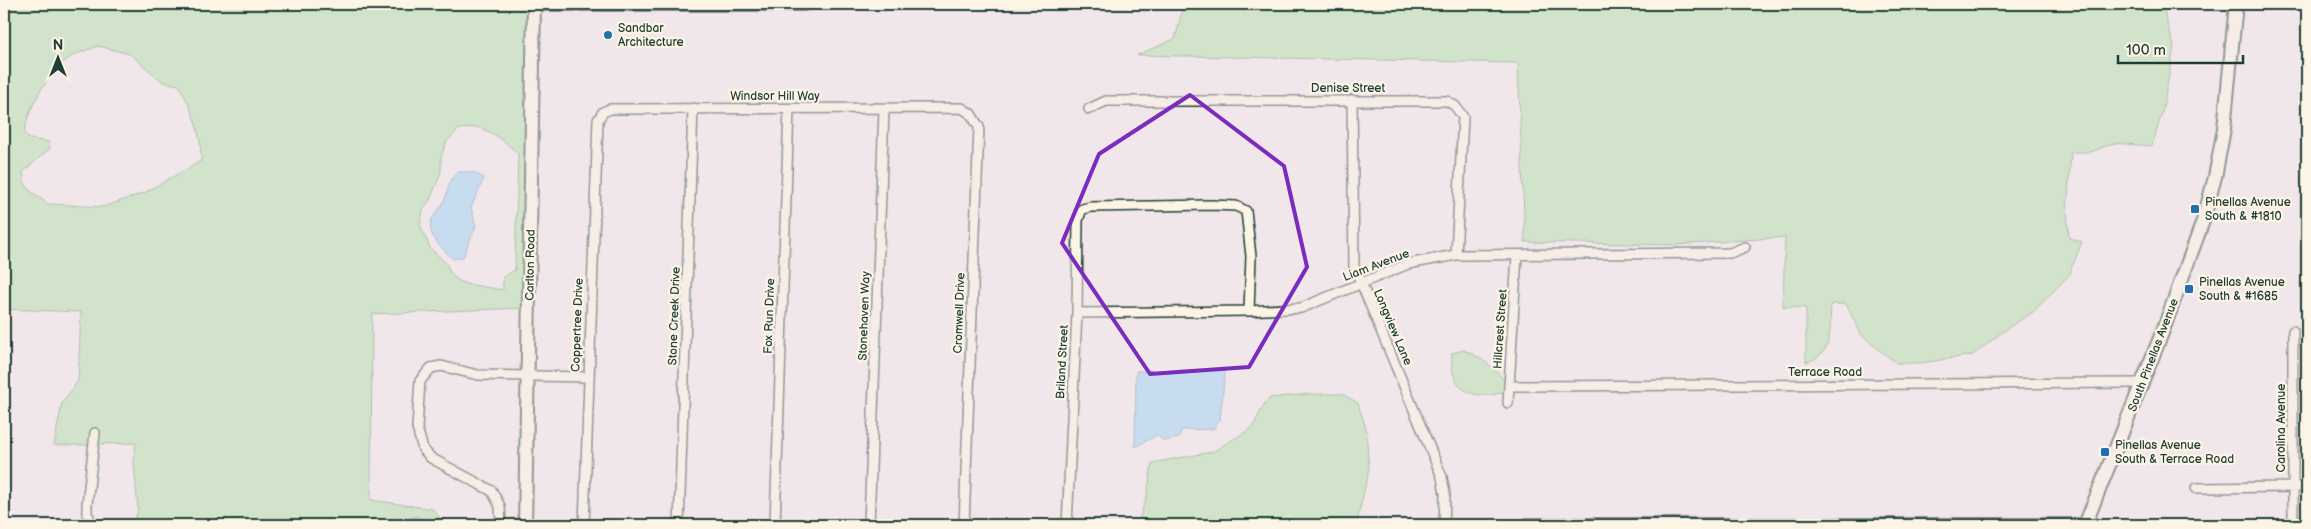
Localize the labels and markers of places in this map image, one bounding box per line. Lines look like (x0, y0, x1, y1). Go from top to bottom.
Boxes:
place label: Sandbar Architecture (618, 21, 684, 50)
marker: Sandbar Architecture (602, 29, 614, 41)
place label: Pinellas Avenue South & #1810 (2205, 195, 2291, 224)
marker: Pinellas Avenue South & #1810 (2189, 203, 2201, 215)
place label: Pinellas Avenue South & #1685 (2199, 275, 2285, 304)
marker: Pinellas Avenue South & #1685 (2183, 283, 2195, 295)
place label: Pinellas Avenue South & Terrace Road (2115, 438, 2234, 467)
marker: Pinellas Avenue South & Terrace Road (2099, 446, 2111, 458)

